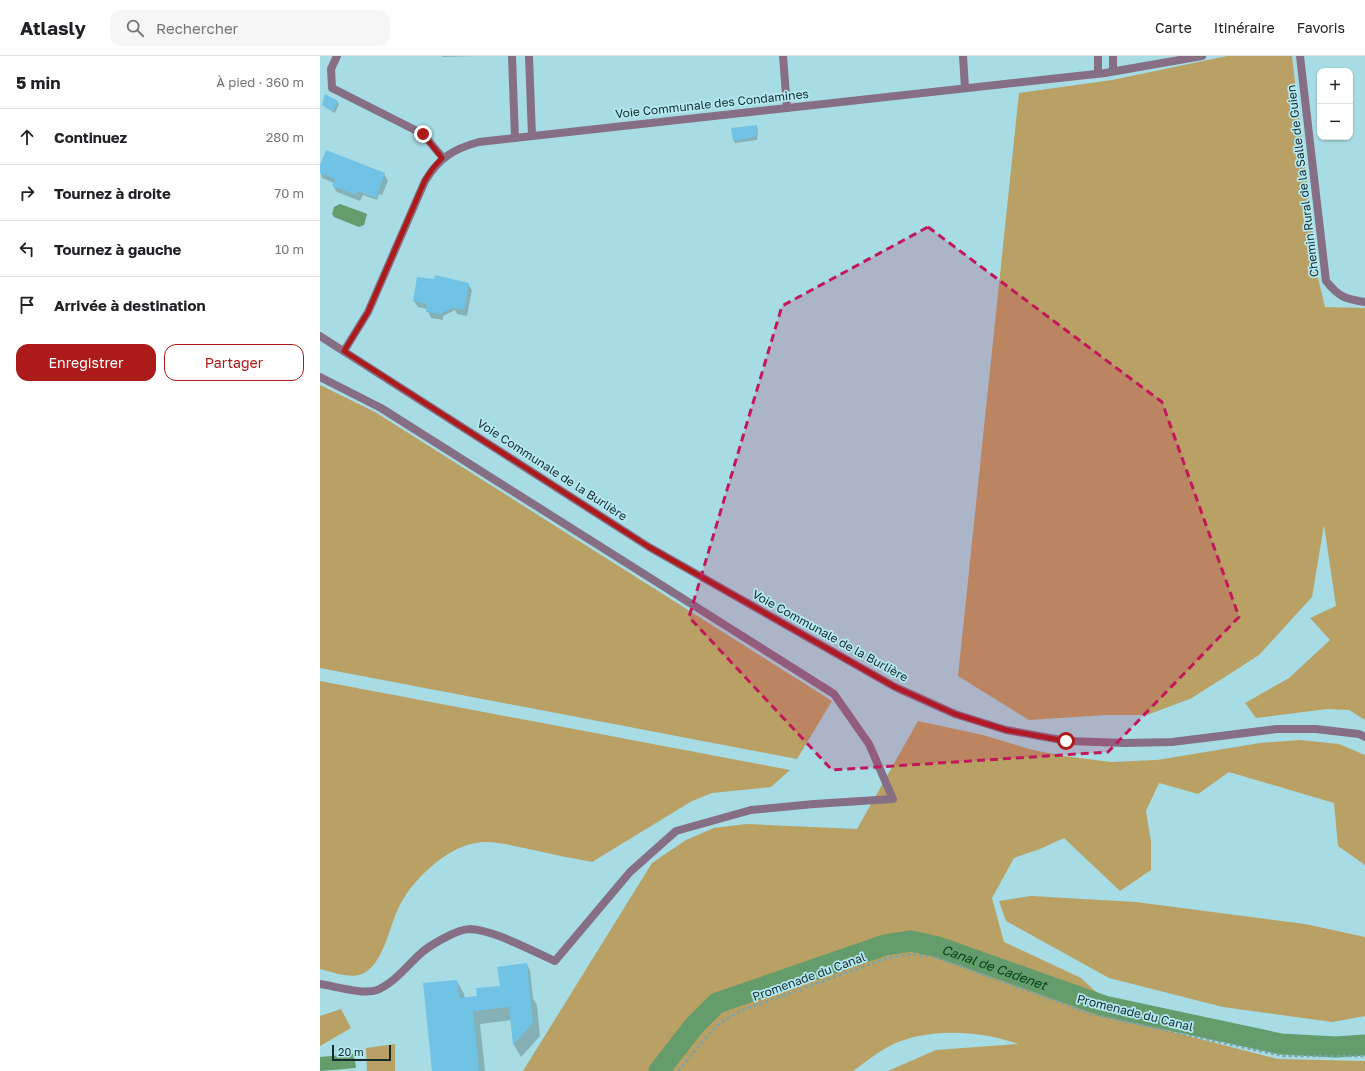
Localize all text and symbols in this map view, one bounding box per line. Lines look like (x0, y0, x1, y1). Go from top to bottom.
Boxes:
search box (110, 10, 390, 46)
text: Atlasly (20, 16, 86, 39)
icon: search (124, 17, 146, 39)
text: Rechercher (156, 19, 238, 37)
text: Carte (1155, 19, 1192, 36)
text: Itinéraire (1214, 19, 1275, 36)
text: Favoris (1297, 19, 1345, 36)
map controls (1317, 68, 1353, 140)
button: + (1317, 68, 1353, 104)
text: 5 min (16, 72, 60, 93)
text: À pied · 360 m (216, 74, 304, 90)
street label: Chemin Rural de la Salle de Guien (1283, 84, 1322, 278)
street label: Voie Communale des Condamines (614, 86, 809, 121)
button: − (1317, 104, 1353, 140)
route end (414, 125, 432, 143)
icon: ahead (16, 126, 38, 148)
text: Continuez (54, 128, 127, 146)
text: 280 m (266, 129, 304, 145)
icon: right (16, 182, 38, 204)
text: Tournez à droite (54, 184, 171, 202)
text: 70 m (274, 185, 304, 201)
icon: left (16, 238, 38, 260)
text: Tournez à gauche (54, 240, 181, 258)
text: 10 m (275, 241, 304, 257)
icon: arrive (16, 294, 38, 316)
text: Arrivée à destination (54, 296, 206, 314)
button: Enregistrer (16, 344, 156, 381)
button: Partager (164, 344, 304, 381)
street label: Voie Communale de la Burlière (474, 415, 630, 524)
street label: Voie Communale de la Burlière (750, 586, 911, 685)
route start (1057, 732, 1075, 750)
water label: Canal de Cadenet (940, 941, 1051, 994)
street label: Promenade du Canal (750, 949, 868, 1004)
street label: Promenade du Canal (1075, 991, 1195, 1034)
scale bar (332, 1043, 391, 1062)
text: 20 m (338, 1045, 364, 1058)

